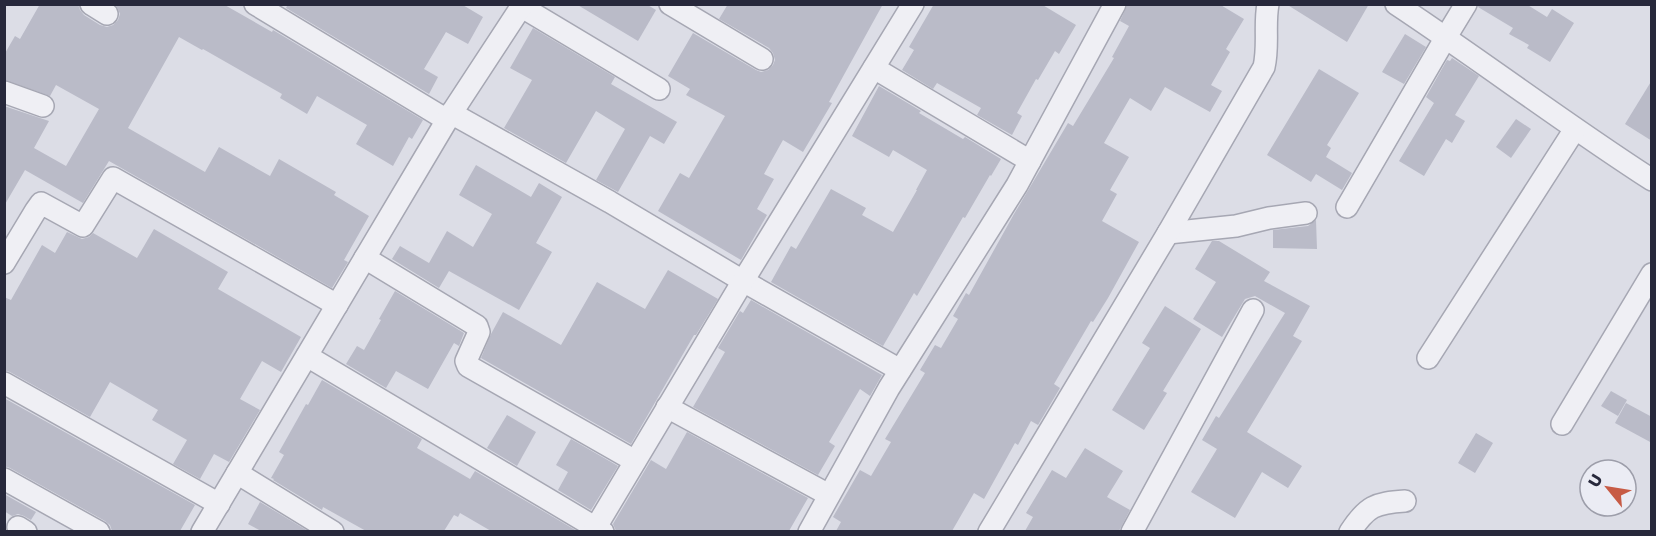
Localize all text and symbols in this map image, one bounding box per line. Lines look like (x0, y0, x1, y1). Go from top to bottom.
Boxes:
north arrow (1578, 458, 1638, 518)
text: U (1583, 470, 1607, 491)

